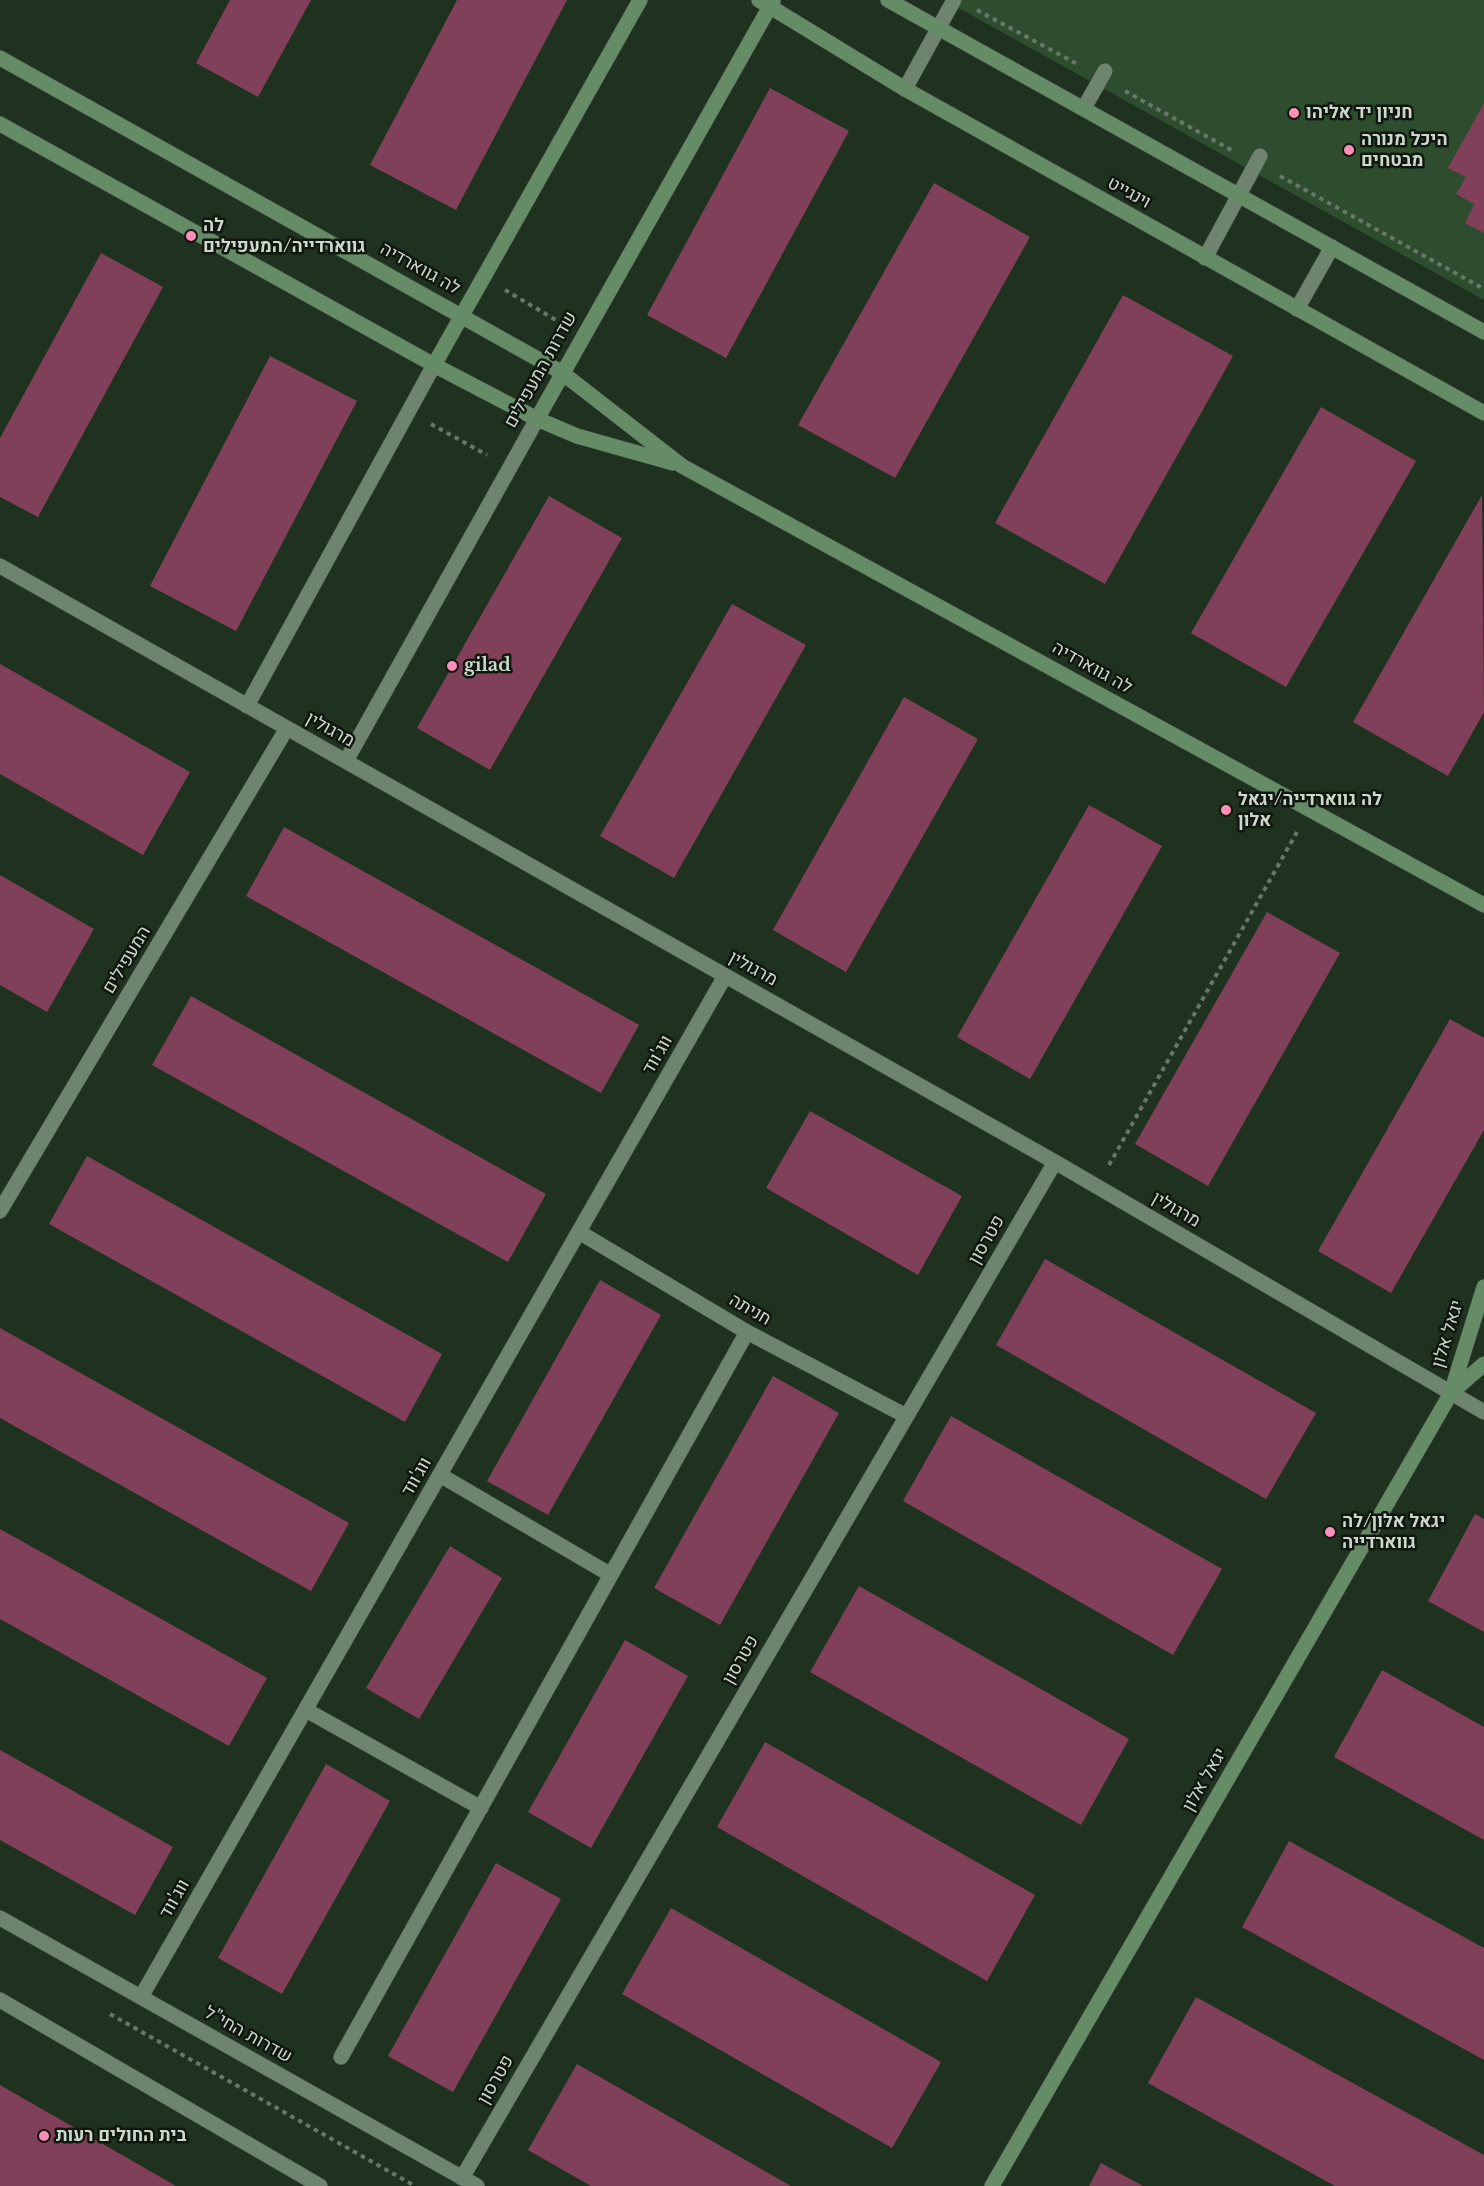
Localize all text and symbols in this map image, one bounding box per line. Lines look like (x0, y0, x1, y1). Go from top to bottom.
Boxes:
place label: חניון יד אליהו (1306, 102, 1413, 124)
marker: חניון יד אליהו (1287, 106, 1301, 120)
place label: היכל מנורה מבטחים (1361, 129, 1448, 172)
marker: היכל מנורה מבטחים (1342, 143, 1356, 157)
street label: וינגייט (1104, 172, 1154, 214)
place label: לה גווארדייה/המעפילים (203, 215, 365, 258)
marker: לה גווארדייה/המעפילים (184, 229, 198, 243)
street label: לה גווארדיה (376, 238, 464, 300)
street label: שדרות המעפילים (500, 308, 582, 432)
street label: לה גווארדיה (1048, 637, 1136, 699)
place label: gilad (464, 655, 511, 677)
marker: gilad (445, 659, 459, 673)
street label: מרגולין (302, 708, 358, 752)
place label: לה גווארדייה/יגאל אלון (1238, 789, 1382, 832)
marker: לה גווארדייה/יגאל אלון (1219, 803, 1233, 817)
street label: המעפילים (98, 922, 156, 998)
street label: מרגולין (725, 947, 781, 991)
street label: ווג'ווד (638, 1032, 678, 1078)
street label: מרגולין (1148, 1188, 1204, 1232)
street label: פטרסון (964, 1212, 1010, 1268)
street label: חניתה (725, 1289, 775, 1331)
street label: יגאל אלון (1427, 1298, 1469, 1370)
street label: ווג'ווד (397, 1454, 437, 1500)
place label: יגאל אלון/לה גווארדייה (1342, 1511, 1445, 1553)
marker: יגאל אלון/לה גווארדייה (1323, 1525, 1337, 1539)
street label: פטרסון (718, 1632, 764, 1688)
street label: יגאל אלון (1178, 1744, 1232, 1816)
street label: ווג'ווד (155, 1876, 195, 1922)
street label: שדרות החי"ל (200, 2002, 296, 2068)
street label: פטרסון (473, 2052, 519, 2108)
place label: בית החולים רעות (56, 2125, 186, 2147)
marker: בית החולים רעות (37, 2129, 51, 2143)

